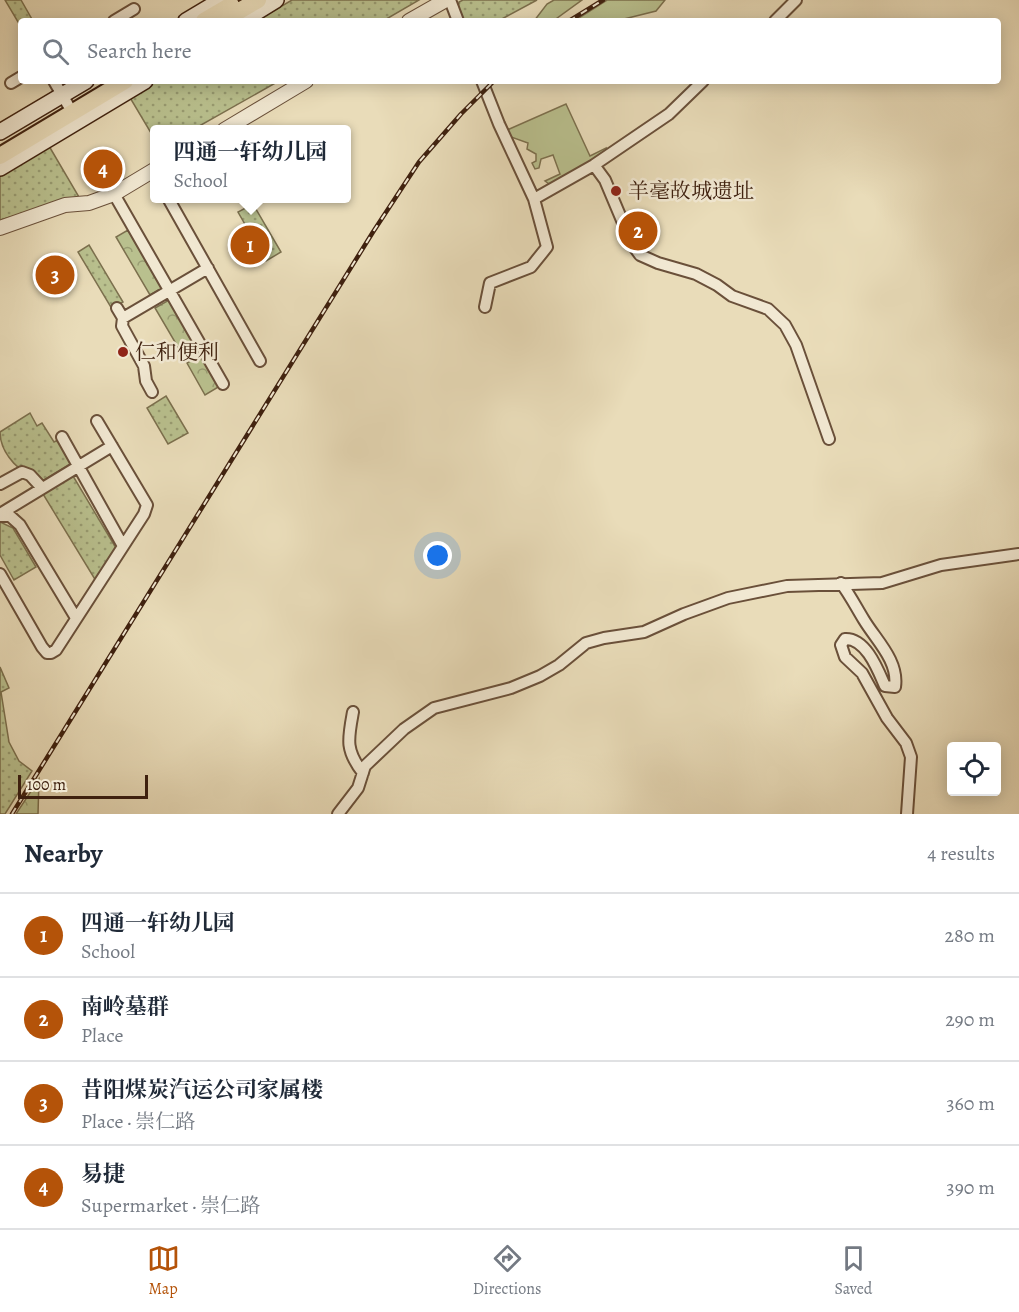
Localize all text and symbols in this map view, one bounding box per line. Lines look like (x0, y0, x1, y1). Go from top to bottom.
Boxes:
search box (18, 18, 1001, 84)
icon: search (39, 35, 72, 68)
text: Search here (87, 36, 192, 66)
popup (150, 125, 351, 203)
text: 四通一轩幼儿园 (173, 137, 328, 167)
pin: 4 (84, 146, 122, 192)
text: School (173, 167, 228, 194)
place label: 羊毫故城遗址 (628, 177, 754, 205)
marker: 羊毫故城遗址 (609, 184, 623, 198)
pin: 2 (618, 208, 658, 254)
pin: 1 (230, 222, 270, 268)
pin: 3 (36, 252, 74, 298)
place label: 仁和便利 (135, 338, 219, 366)
marker: 仁和便利 (116, 345, 130, 359)
your location (423, 541, 452, 570)
map controls (947, 742, 1001, 796)
button: locate (947, 742, 1001, 796)
scale bar (18, 772, 148, 800)
text: 100 m (27, 774, 66, 796)
text: Nearby (24, 836, 103, 871)
text: 4 results (927, 840, 995, 867)
text: 四通一轩幼儿园 (81, 908, 235, 938)
text: 1 (40, 922, 47, 949)
text: 280 m (945, 922, 995, 949)
text: School (81, 938, 135, 965)
text: 南岭墓群 (81, 992, 169, 1022)
text: 2 (39, 1006, 48, 1033)
text: 290 m (945, 1006, 995, 1033)
text: Place (81, 1022, 123, 1049)
text: 昔阳煤炭汽运公司家属楼 (81, 1075, 323, 1105)
text: 3 (39, 1090, 48, 1117)
text: 360 m (946, 1090, 995, 1117)
text: Place · 崇仁路 (81, 1108, 195, 1135)
text: 易捷 (81, 1159, 125, 1189)
text: 4 (39, 1174, 48, 1201)
text: 390 m (946, 1174, 995, 1201)
text: Supermarket · 崇仁路 (81, 1192, 260, 1219)
tab: Map (147, 1242, 180, 1300)
tab: Directions (473, 1242, 541, 1300)
tab: Saved (834, 1242, 872, 1300)

